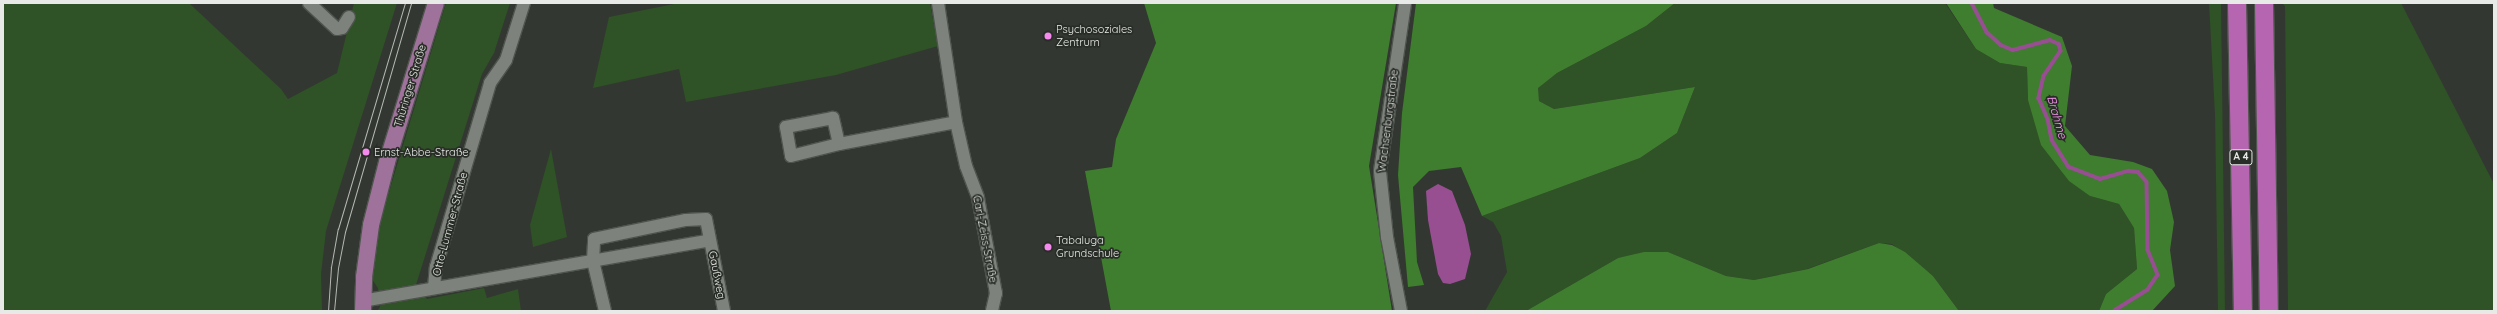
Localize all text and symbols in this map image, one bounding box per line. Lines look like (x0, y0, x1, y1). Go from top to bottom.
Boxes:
place label: Psychosoziales Zentrum (1056, 23, 1132, 49)
marker: Psychosoziales Zentrum (1043, 31, 1053, 41)
street label: Thüringer Straße (391, 43, 429, 129)
street label: Wachsenburgstraße (1375, 69, 1401, 173)
water label: Brahme (2044, 94, 2070, 140)
place label: Ernst-Abbe-Straße (374, 145, 469, 159)
marker: Ernst-Abbe-Straße (361, 147, 371, 157)
road number: A 4 (2229, 149, 2253, 165)
street label: Otto-Lummer-Straße (430, 170, 470, 278)
street label: Carl-Zeiss-Straße (970, 194, 1000, 284)
place label: Tabaluga Grundschule (1056, 234, 1119, 260)
marker: Tabaluga Grundschule (1043, 242, 1053, 252)
street label: Gaußweg (706, 250, 728, 300)

